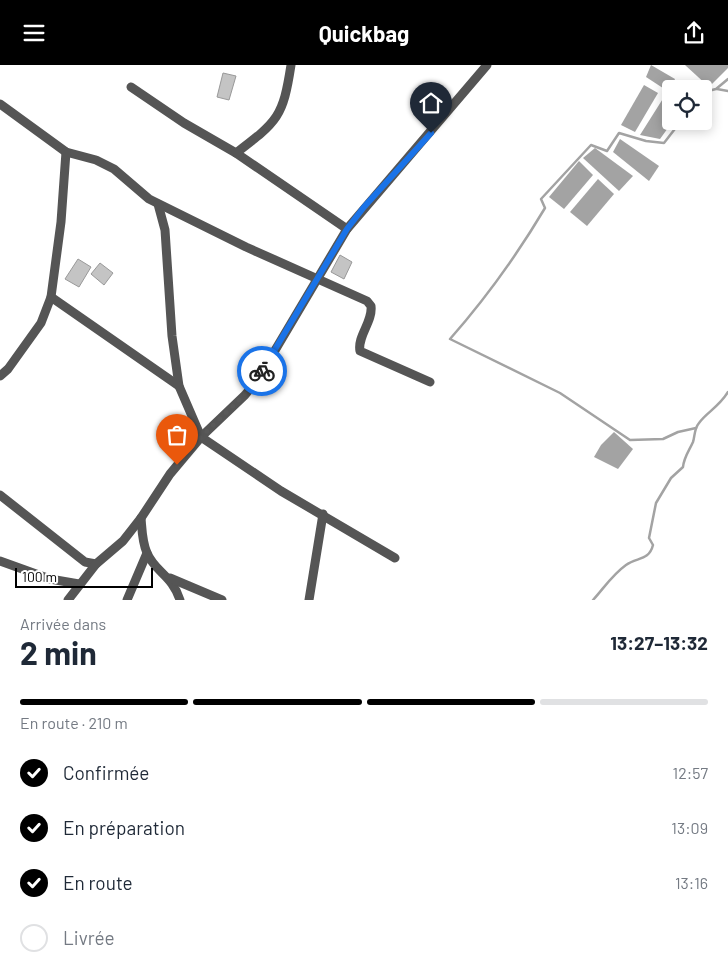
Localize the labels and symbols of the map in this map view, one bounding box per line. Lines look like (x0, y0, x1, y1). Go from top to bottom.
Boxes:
pin (410, 82, 452, 133)
courier (237, 346, 287, 396)
pin (156, 414, 198, 465)
scale bar (15, 565, 152, 588)

